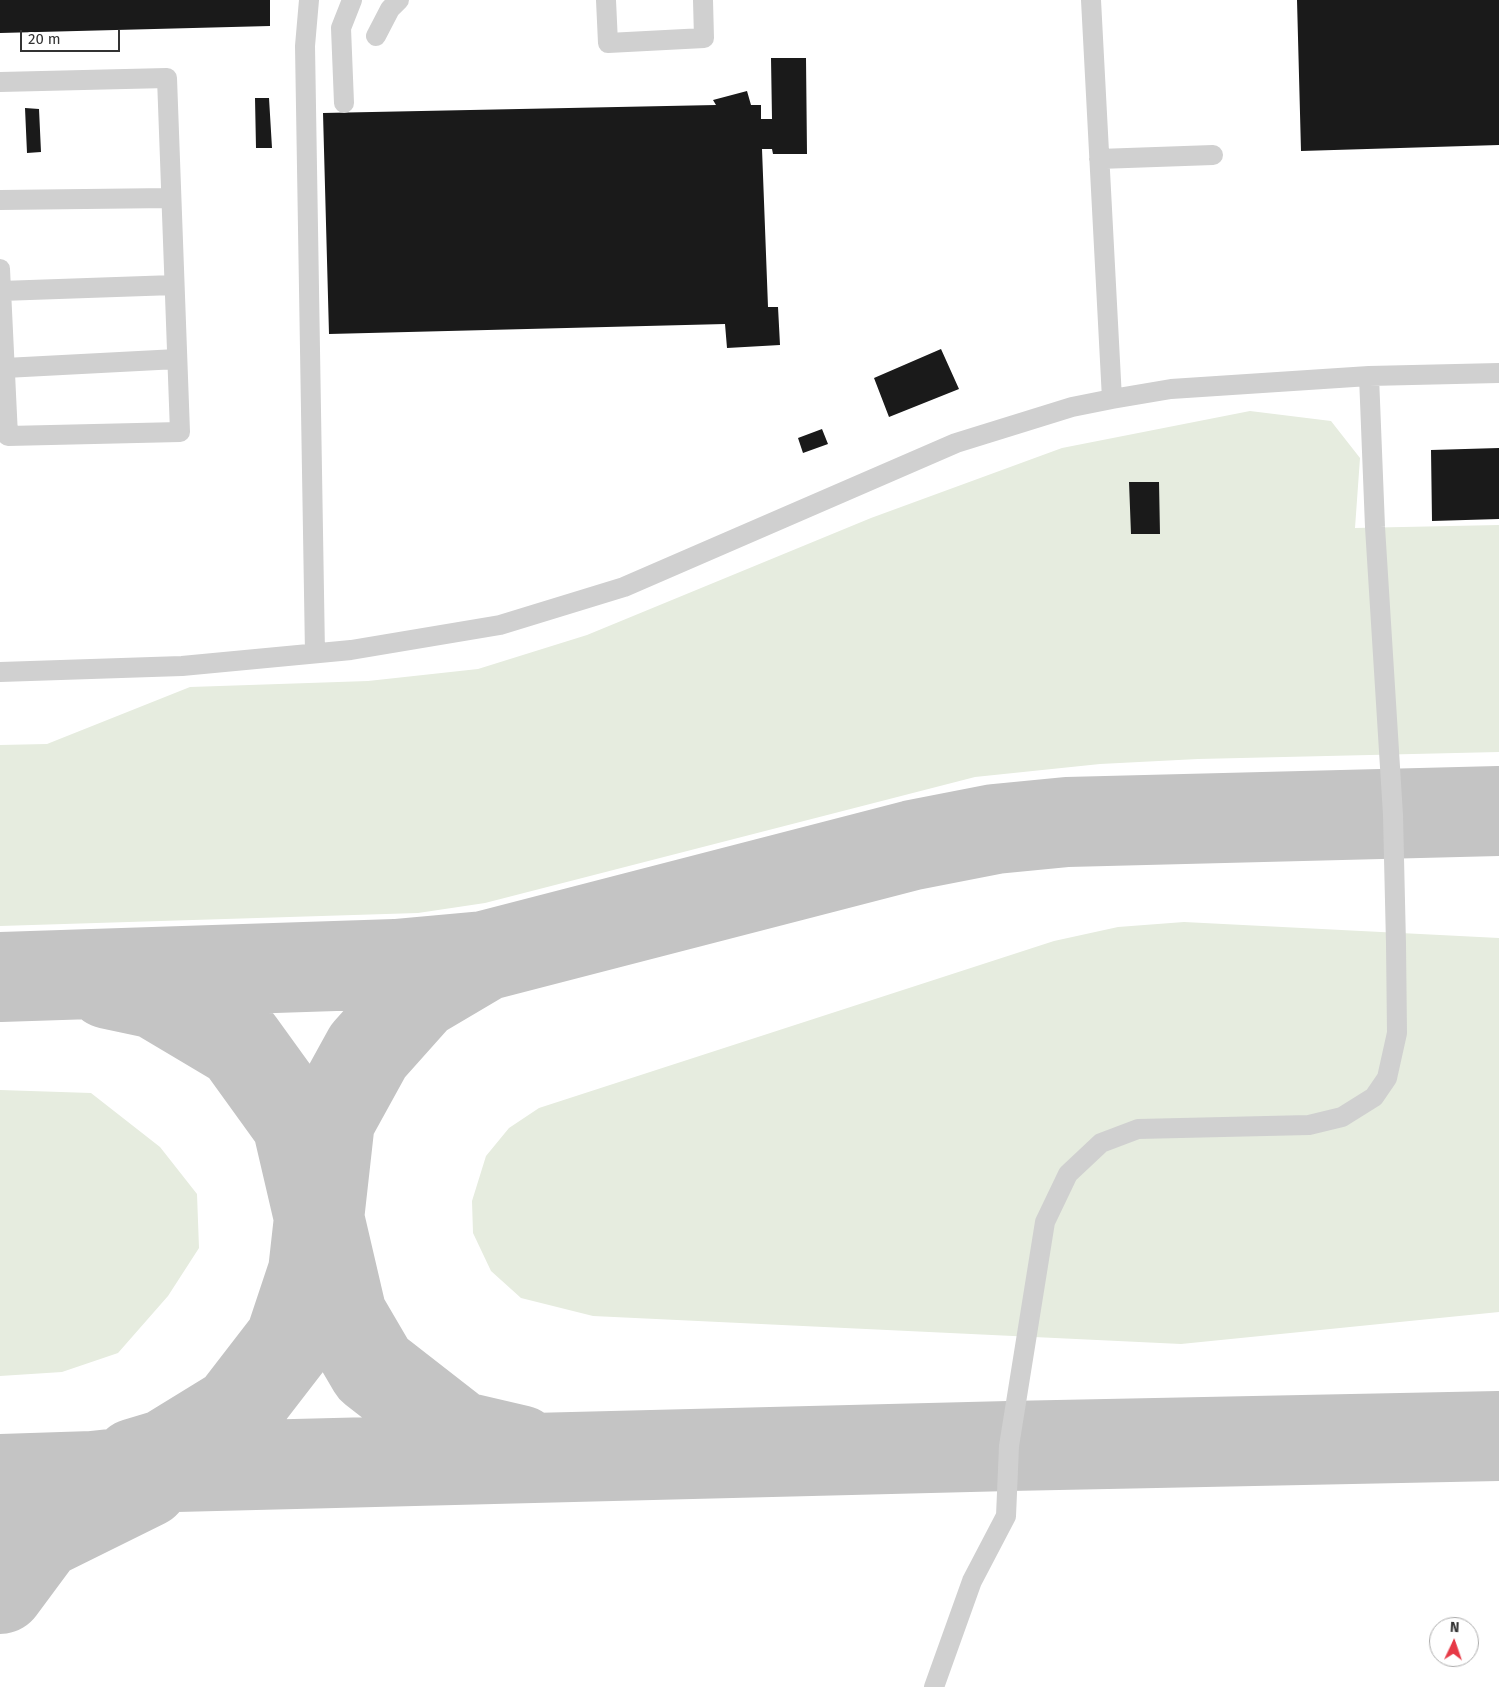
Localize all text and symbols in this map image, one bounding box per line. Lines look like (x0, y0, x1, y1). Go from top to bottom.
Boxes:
scale bar (22, 20, 122, 52)
text: 20 m (28, 30, 61, 48)
north arrow (1429, 1617, 1479, 1667)
text: N (1450, 1619, 1460, 1636)

